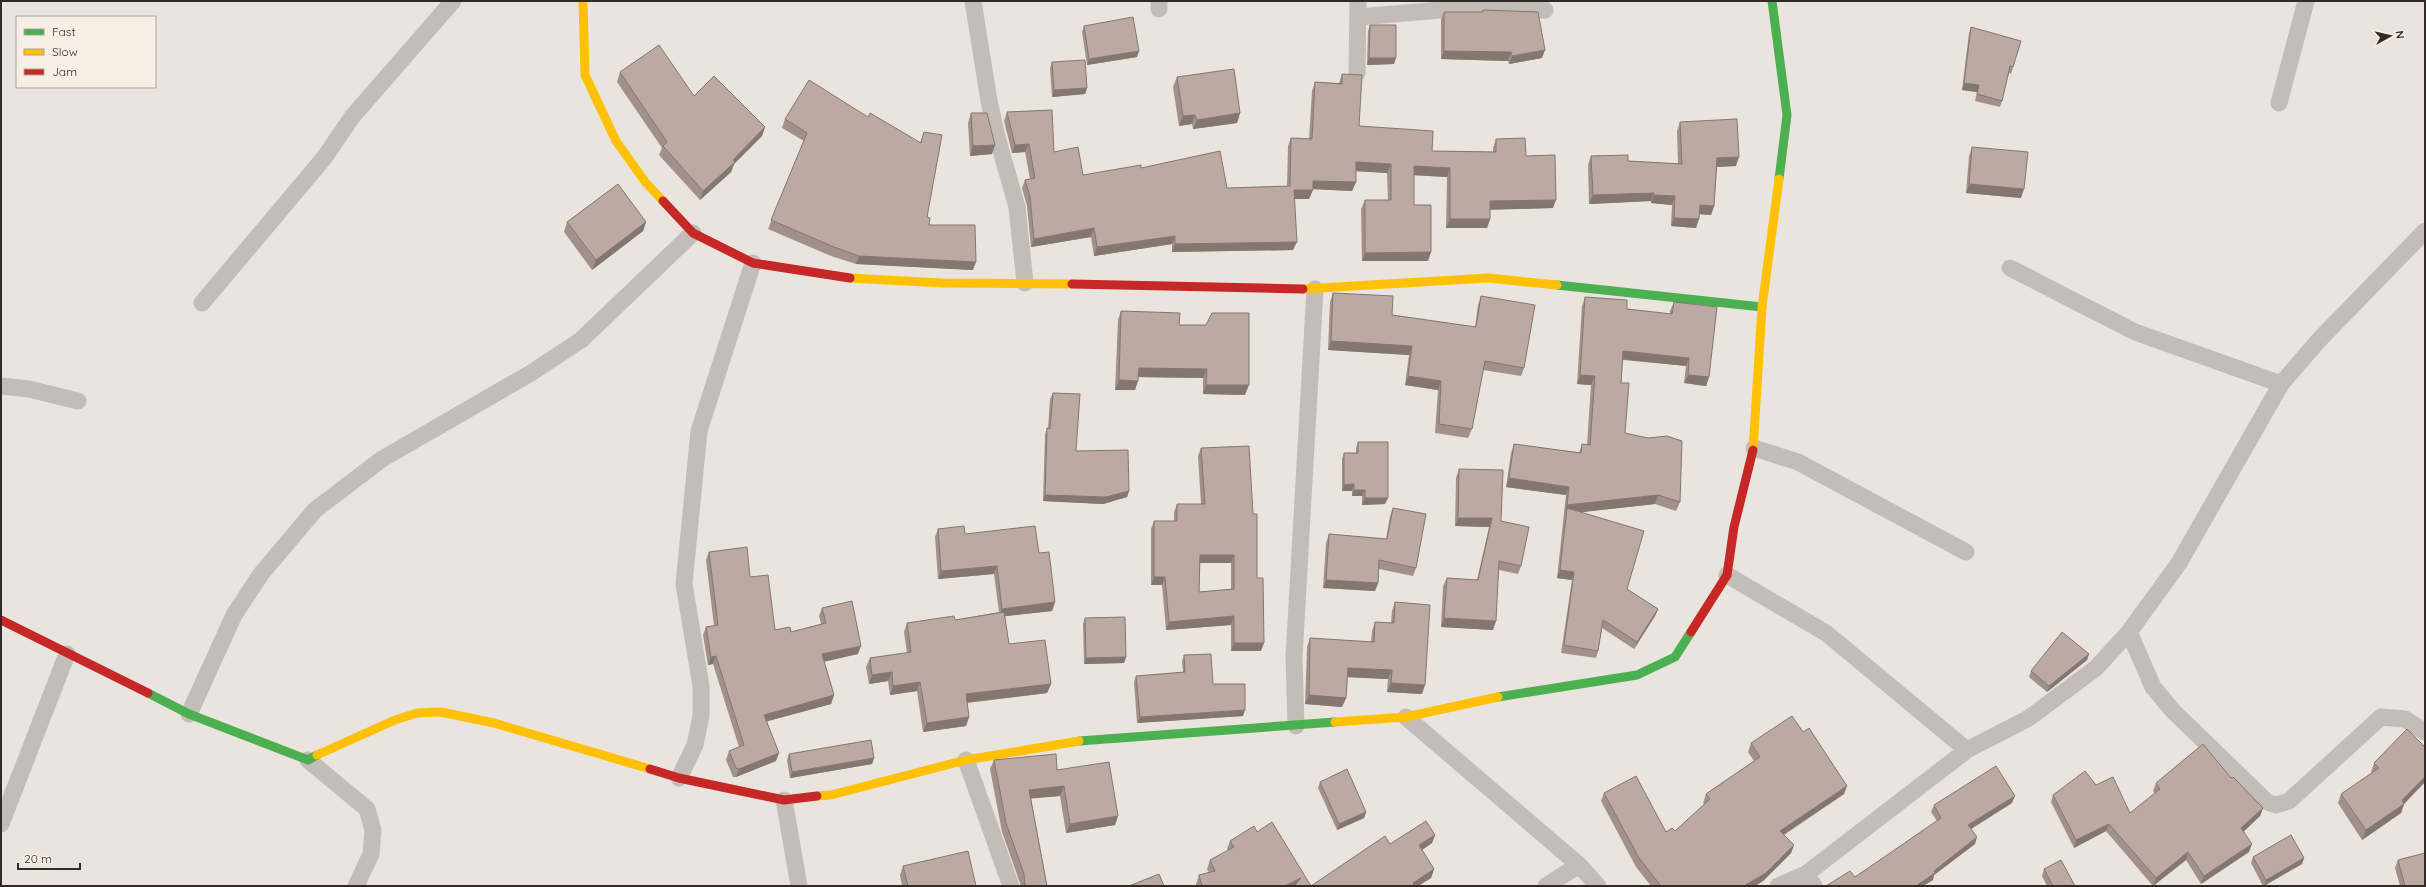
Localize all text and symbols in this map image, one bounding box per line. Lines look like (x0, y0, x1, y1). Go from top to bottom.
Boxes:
legend (16, 16, 156, 88)
north arrow (2370, 16, 2410, 56)
text: Fast (52, 24, 76, 39)
text: N (2392, 30, 2407, 40)
text: Slow (52, 44, 78, 59)
text: Jam (52, 64, 77, 79)
scale bar (18, 845, 80, 871)
text: 20 m (24, 851, 52, 866)

